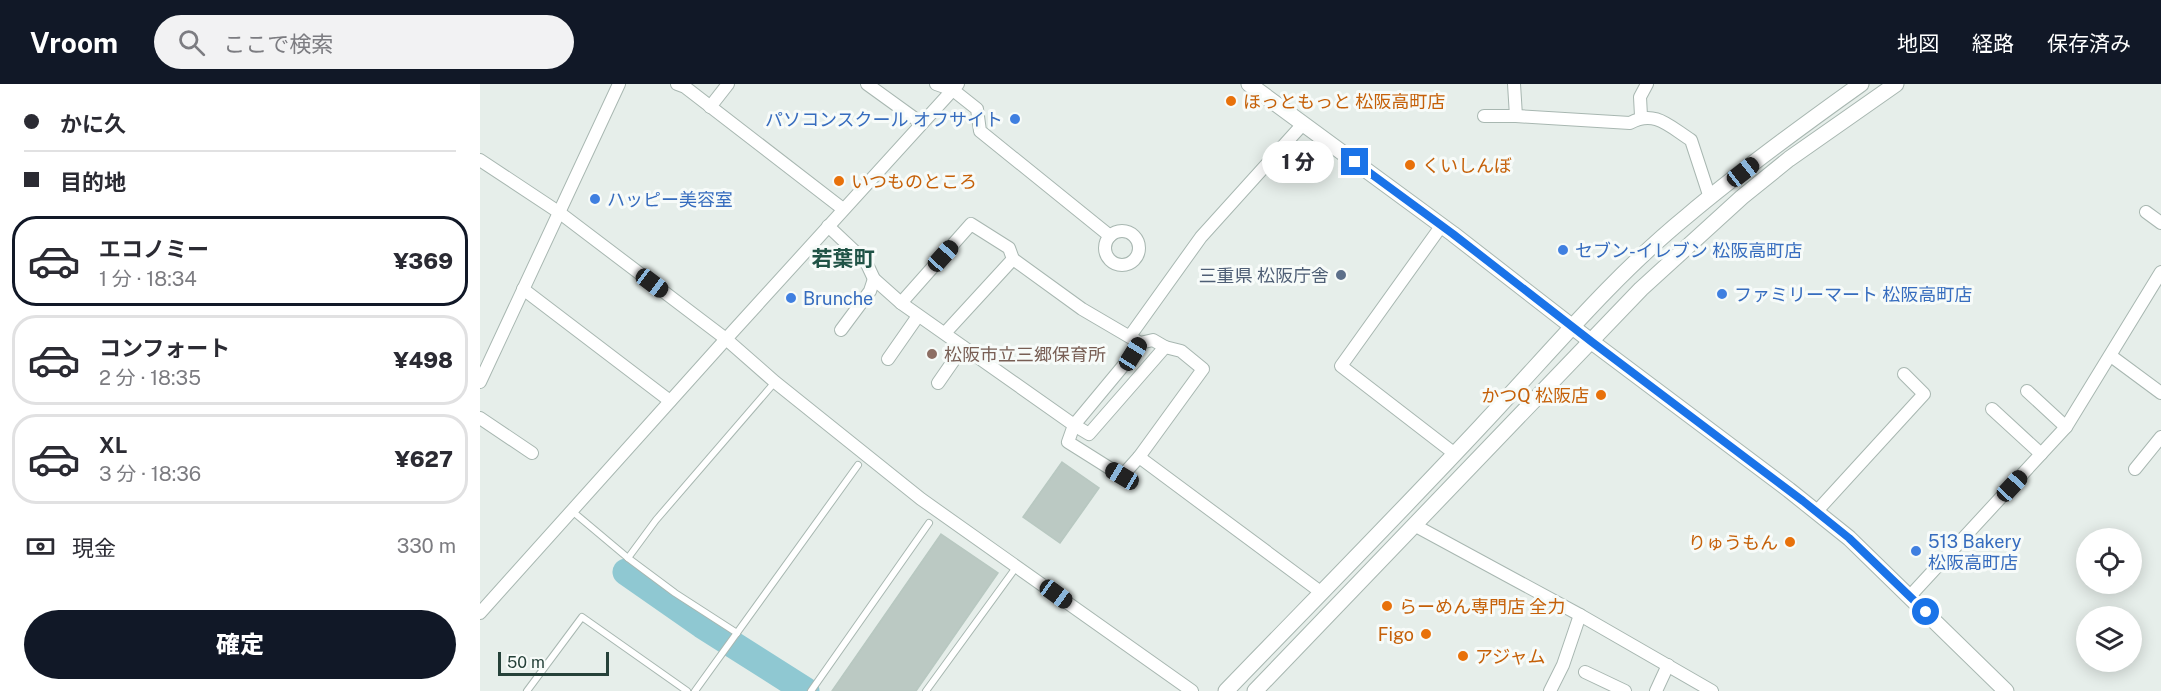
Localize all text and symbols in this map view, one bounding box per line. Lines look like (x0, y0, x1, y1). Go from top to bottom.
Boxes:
search box (154, 15, 574, 69)
text: Vroom (30, 26, 118, 59)
icon: search (175, 26, 208, 59)
text: ここで検索 (223, 31, 333, 57)
text: 地図 (1897, 31, 1939, 56)
text: 経路 (1972, 31, 2014, 56)
text: 保存済み (2047, 31, 2131, 56)
place label: ほっともっと 松阪高町店 (1243, 91, 1445, 112)
marker: ほっともっと 松阪高町店 (1224, 94, 1238, 108)
place label: パソコンスクール オフサイト (765, 109, 1003, 130)
text: かに久 (60, 111, 126, 137)
marker: パソコンスクール オフサイト (1008, 112, 1022, 126)
callout: 1 分 (1262, 141, 1334, 183)
route end (1341, 148, 1368, 175)
text: 1 分 (1281, 150, 1315, 174)
car (1723, 154, 1763, 190)
place label: くいしんぼ (1422, 155, 1512, 176)
marker: くいしんぼ (1403, 158, 1417, 172)
text: 目的地 (60, 169, 126, 195)
place label: いつものところ (851, 171, 977, 192)
marker: いつものところ (832, 174, 846, 188)
place label: ハッピー美容室 (607, 189, 733, 210)
marker: ハッピー美容室 (588, 192, 602, 206)
icon: car (27, 234, 81, 288)
text: エコノミー (99, 236, 209, 262)
car (924, 237, 962, 275)
place label: セブン-イレブン 松阪高町店 (1575, 240, 1802, 261)
marker: セブン-イレブン 松阪高町店 (1556, 243, 1570, 257)
district label: 若葉町 (812, 246, 875, 271)
text: ¥369 (393, 248, 453, 274)
car (632, 265, 672, 301)
place label: 三重県 松阪庁舎 (1199, 265, 1329, 286)
text: 1 分 · 18:34 (99, 267, 197, 291)
marker: 三重県 松阪庁舎 (1334, 268, 1348, 282)
place label: ファミリーマート 松阪高町店 (1734, 284, 1972, 305)
marker: ファミリーマート 松阪高町店 (1715, 287, 1729, 301)
place label: Brunche (803, 288, 873, 309)
marker: Brunche (784, 291, 798, 305)
icon: car (27, 333, 81, 387)
car (1116, 334, 1150, 374)
text: コンフォート (99, 335, 230, 361)
place label: 松阪市立三郷保育所 (944, 344, 1106, 365)
text: ¥498 (394, 347, 453, 373)
marker: 松阪市立三郷保育所 (925, 347, 939, 361)
text: 2 分 · 18:35 (99, 366, 201, 390)
place label: かつQ 松阪店 (1481, 385, 1589, 406)
marker: かつQ 松阪店 (1594, 388, 1608, 402)
icon: car (27, 432, 81, 486)
text: XL (99, 432, 127, 458)
text: ¥627 (395, 446, 453, 472)
car (1102, 459, 1142, 493)
text: 3 分 · 18:36 (99, 462, 201, 486)
car (1993, 467, 2031, 505)
map controls (2076, 528, 2142, 672)
button: locate (2076, 528, 2142, 594)
icon: cash (24, 530, 57, 563)
place label: 513 Bakery 松阪高町店 (1928, 531, 2022, 573)
place label: りゅうもん (1688, 532, 1778, 553)
text: 330 m (397, 534, 456, 558)
text: 現金 (72, 535, 116, 561)
marker: りゅうもん (1783, 535, 1797, 549)
marker: 513 Bakery 松阪高町店 (1909, 544, 1923, 558)
car (1036, 576, 1076, 612)
place label: らーめん専門店 全力 (1399, 596, 1565, 617)
route start (1912, 598, 1939, 625)
marker: らーめん専門店 全力 (1380, 599, 1394, 613)
button: layers (2076, 606, 2142, 672)
button: 確定 (24, 610, 456, 679)
place label: Figo (1378, 624, 1414, 645)
marker: Figo (1419, 627, 1433, 641)
place label: アジャム (1475, 646, 1545, 667)
scale bar (498, 649, 609, 676)
marker: アジャム (1456, 649, 1470, 663)
text: 50 m (507, 653, 545, 672)

